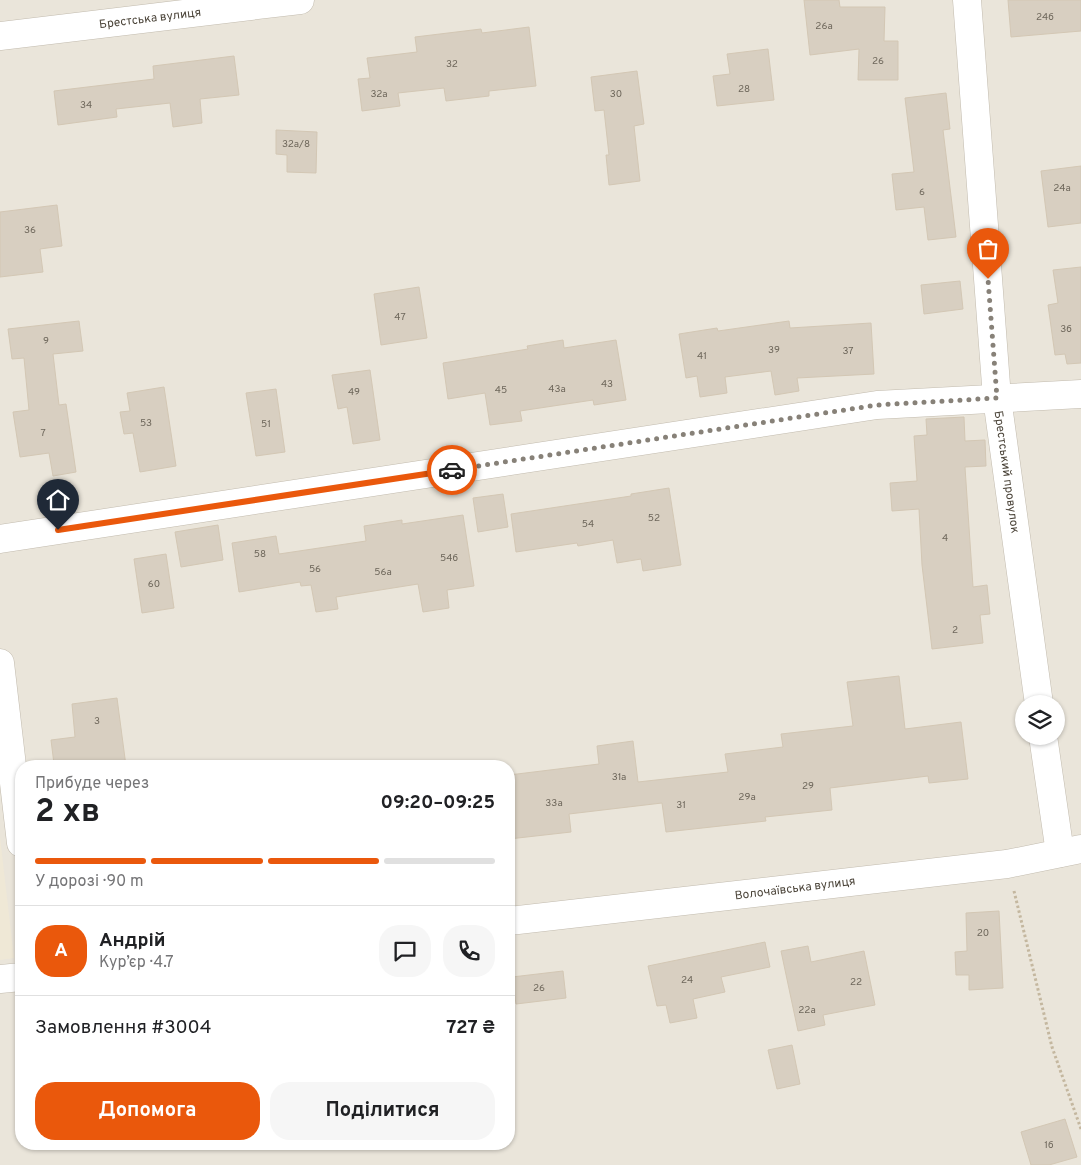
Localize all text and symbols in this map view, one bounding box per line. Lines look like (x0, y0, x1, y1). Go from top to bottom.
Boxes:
street label: Брестська вулиця (98, 5, 202, 33)
house number: 24б (1036, 11, 1054, 24)
house number: 26а (815, 20, 833, 33)
house number: 26 (872, 55, 884, 68)
house number: 32 (446, 58, 458, 71)
house number: 28 (738, 83, 750, 96)
house number: 32а (370, 88, 388, 101)
house number: 30 (610, 88, 622, 101)
house number: 34 (80, 99, 92, 112)
house number: 32а/8 (282, 138, 310, 151)
house number: 24а (1053, 182, 1071, 195)
house number: 6 (919, 186, 925, 199)
house number: 36 (24, 224, 36, 237)
pin (967, 228, 1009, 279)
icon: bag (974, 235, 1002, 263)
house number: 47 (394, 311, 406, 324)
house number: 3б (1060, 323, 1072, 336)
house number: 9 (43, 335, 49, 348)
house number: 39 (768, 344, 780, 357)
house number: 37 (842, 345, 854, 358)
house number: 41 (697, 350, 707, 363)
house number: 43 (601, 378, 613, 391)
house number: 43а (548, 383, 566, 396)
house number: 45 (495, 384, 507, 397)
house number: 49 (348, 386, 360, 399)
street label: Брестський провулок (989, 410, 1023, 535)
house number: 53 (140, 417, 152, 430)
house number: 51 (261, 418, 271, 431)
house number: 7 (40, 427, 46, 440)
courier (427, 445, 477, 495)
icon: car (438, 456, 466, 484)
pin (37, 479, 79, 530)
icon: home (44, 486, 72, 514)
house number: 52 (648, 512, 660, 525)
house number: 54 (582, 518, 594, 531)
house number: 4 (942, 532, 948, 545)
house number: 58 (254, 548, 266, 561)
house number: 54б (440, 552, 459, 565)
house number: 56 (309, 563, 321, 576)
house number: 56а (374, 566, 392, 579)
house number: 60 (148, 578, 160, 591)
house number: 2 (952, 624, 958, 637)
map controls (1015, 695, 1065, 745)
button: layers (1015, 695, 1065, 745)
house number: 3 (94, 715, 100, 728)
house number: 31а (612, 771, 626, 784)
text: Прибуде через (35, 774, 149, 794)
house number: 29 (802, 780, 814, 793)
text: 09:20–09:25 (381, 791, 495, 815)
house number: 29а (738, 791, 756, 804)
text: 2 хв (35, 793, 100, 833)
house number: 33а (545, 797, 563, 810)
house number: 31 (676, 799, 686, 812)
text: У дорозі · 90 m (35, 872, 144, 892)
street label: Волочаївська вулиця (734, 874, 856, 904)
button: chat (379, 925, 431, 977)
button: phone (443, 925, 495, 977)
house number: 20 (977, 927, 989, 940)
text: Андрій (99, 929, 166, 953)
text: А (54, 939, 68, 963)
text: Кур’єр · 4.7 (99, 953, 174, 973)
house number: 24 (681, 974, 693, 987)
house number: 22 (850, 976, 862, 989)
house number: 26 (533, 982, 545, 995)
house number: 22а (798, 1004, 816, 1017)
text: Замовлення #3004 (35, 1016, 211, 1040)
text: 727 ₴ (446, 1016, 495, 1040)
button: Допомога (35, 1082, 260, 1140)
button: Поділитися (270, 1082, 495, 1140)
house number: 1б (1044, 1139, 1054, 1152)

